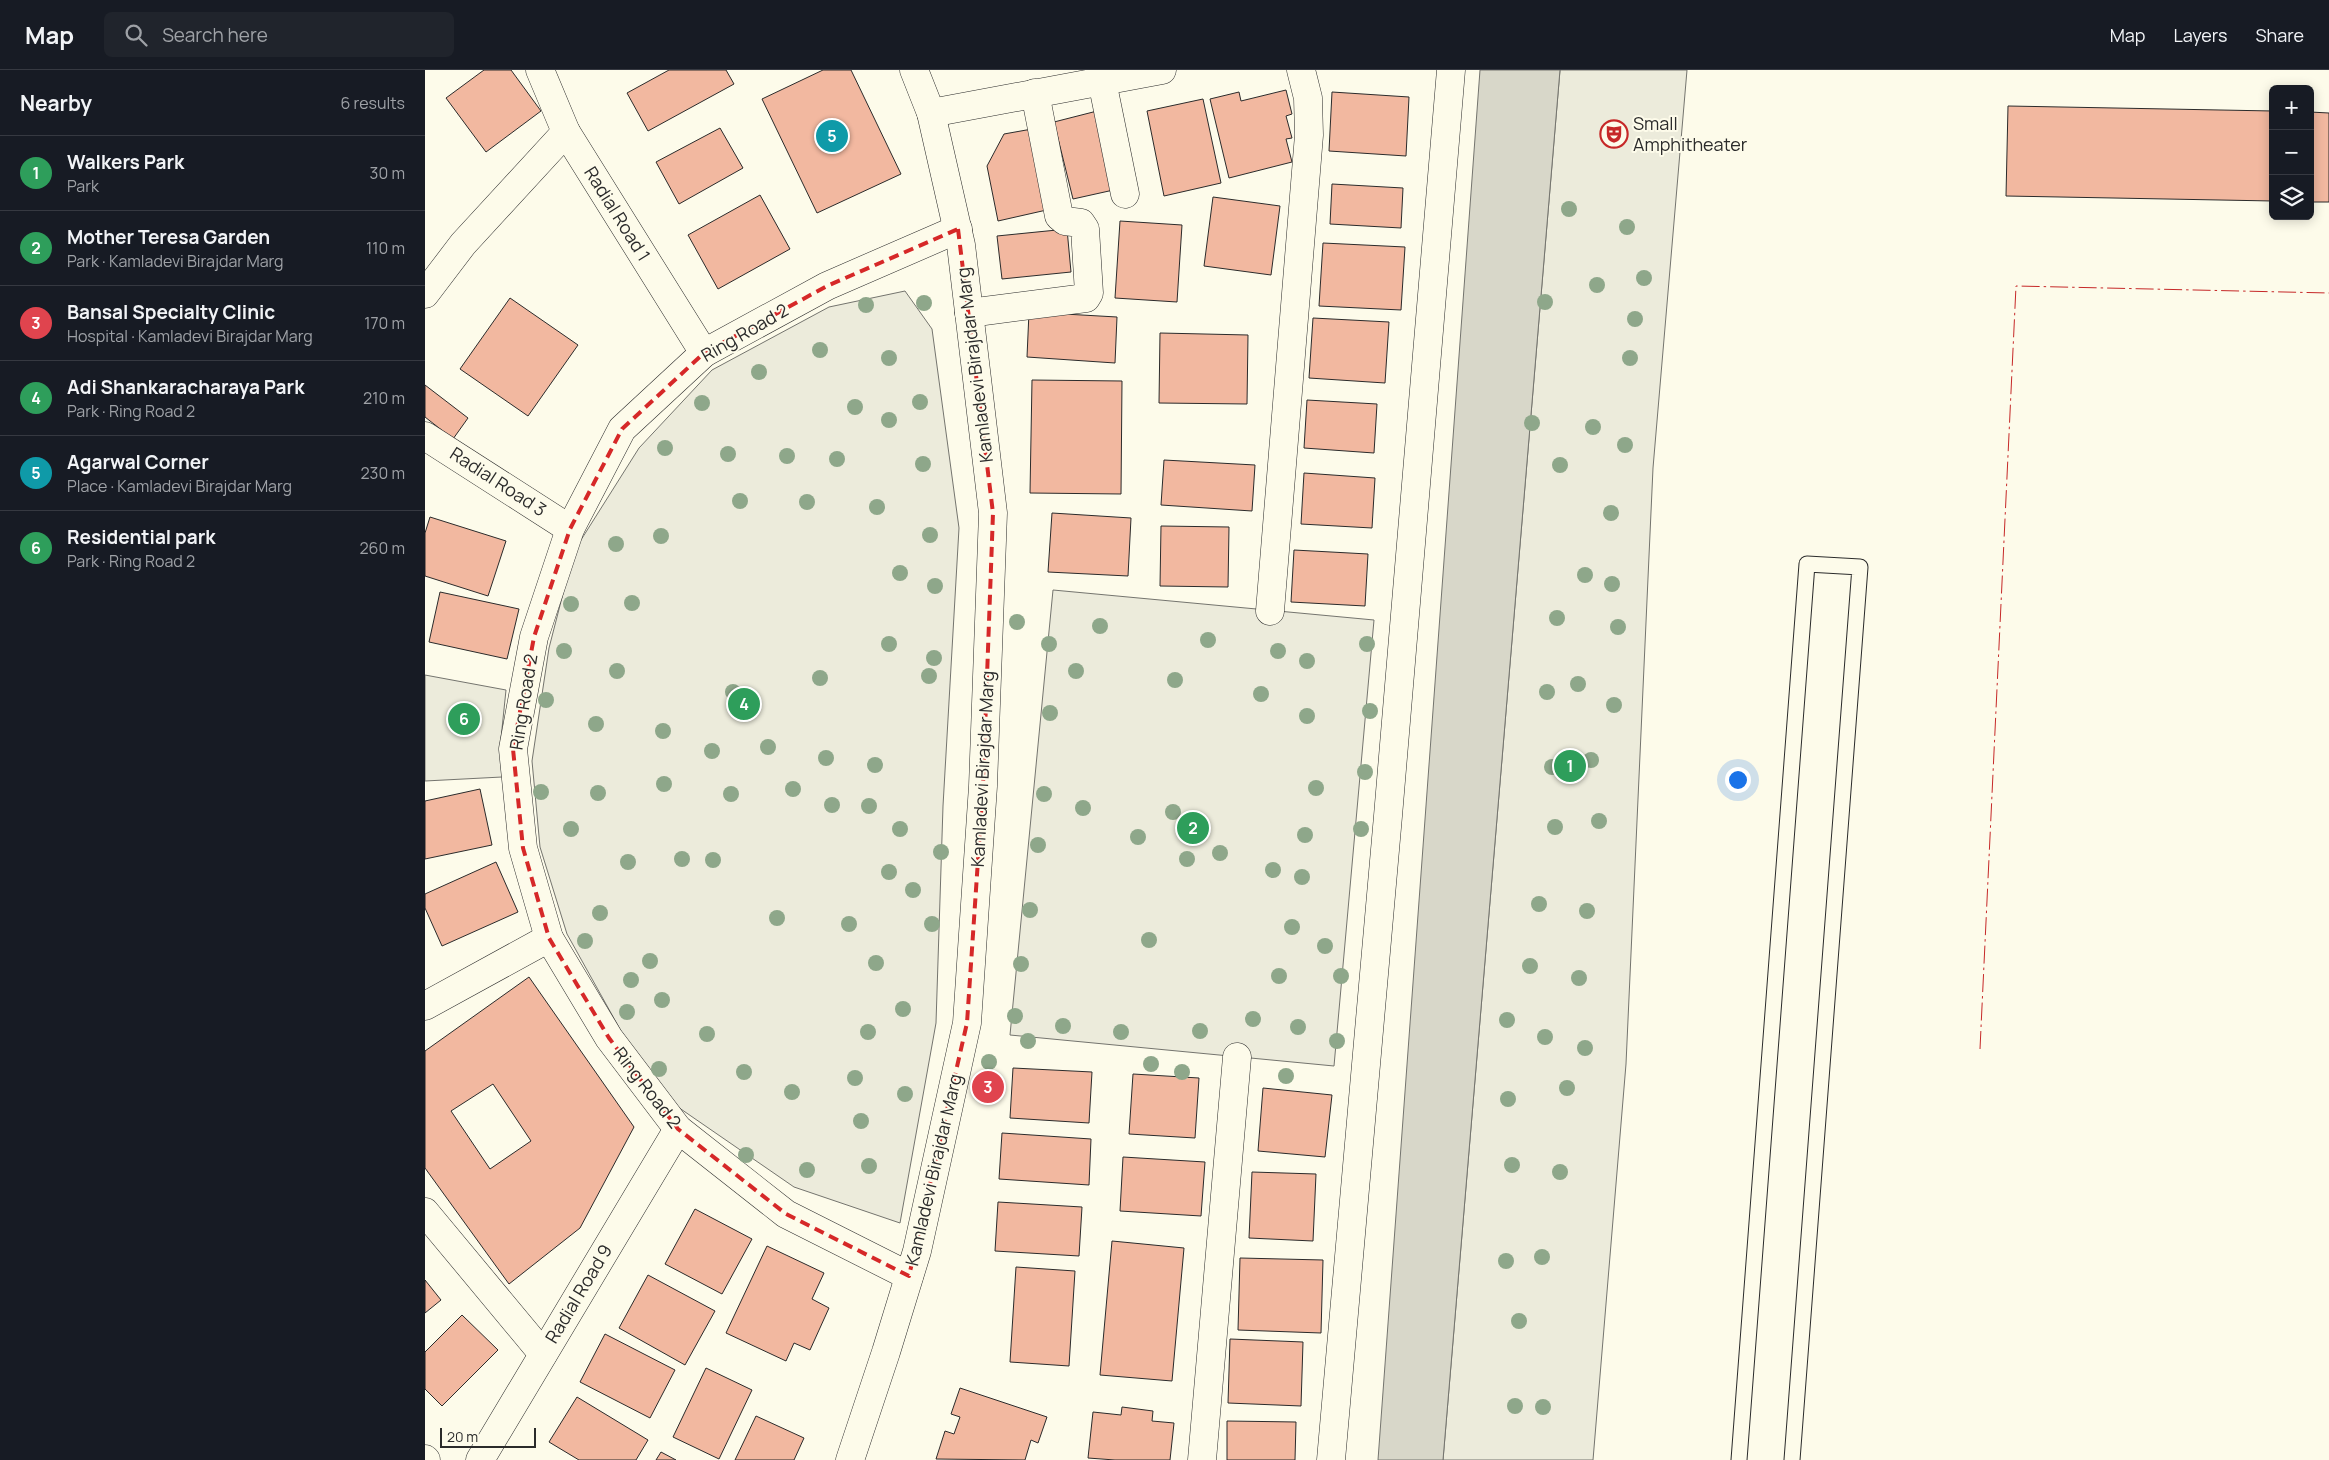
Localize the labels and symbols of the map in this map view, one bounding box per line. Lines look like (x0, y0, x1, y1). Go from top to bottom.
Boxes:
place label: Small Amphitheater (1633, 111, 1748, 156)
pin: 5 (816, 117, 848, 155)
theatre icon: Small Amphitheater (1599, 119, 1629, 149)
street label: Radial Road 1 (579, 162, 656, 265)
street label: Kamladevi Birajdar Marg (950, 266, 998, 464)
street label: Ring Road 2 (696, 297, 793, 367)
street label: Radial Road 3 (446, 441, 551, 521)
street label: Ring Road 2 (504, 652, 542, 752)
street label: Kamladevi Birajdar Marg (965, 670, 999, 868)
pin: 4 (728, 685, 760, 723)
pin: 6 (448, 700, 480, 738)
pin: 1 (1554, 747, 1586, 785)
your location (1725, 767, 1751, 793)
pin: 2 (1177, 809, 1209, 847)
street label: Ring Road 2 (608, 1042, 687, 1133)
pin: 3 (972, 1068, 1004, 1106)
street label: Kamladevi Birajdar Marg (899, 1071, 967, 1268)
street label: Radial Road 9 (539, 1240, 617, 1347)
scale bar (440, 1425, 536, 1448)

